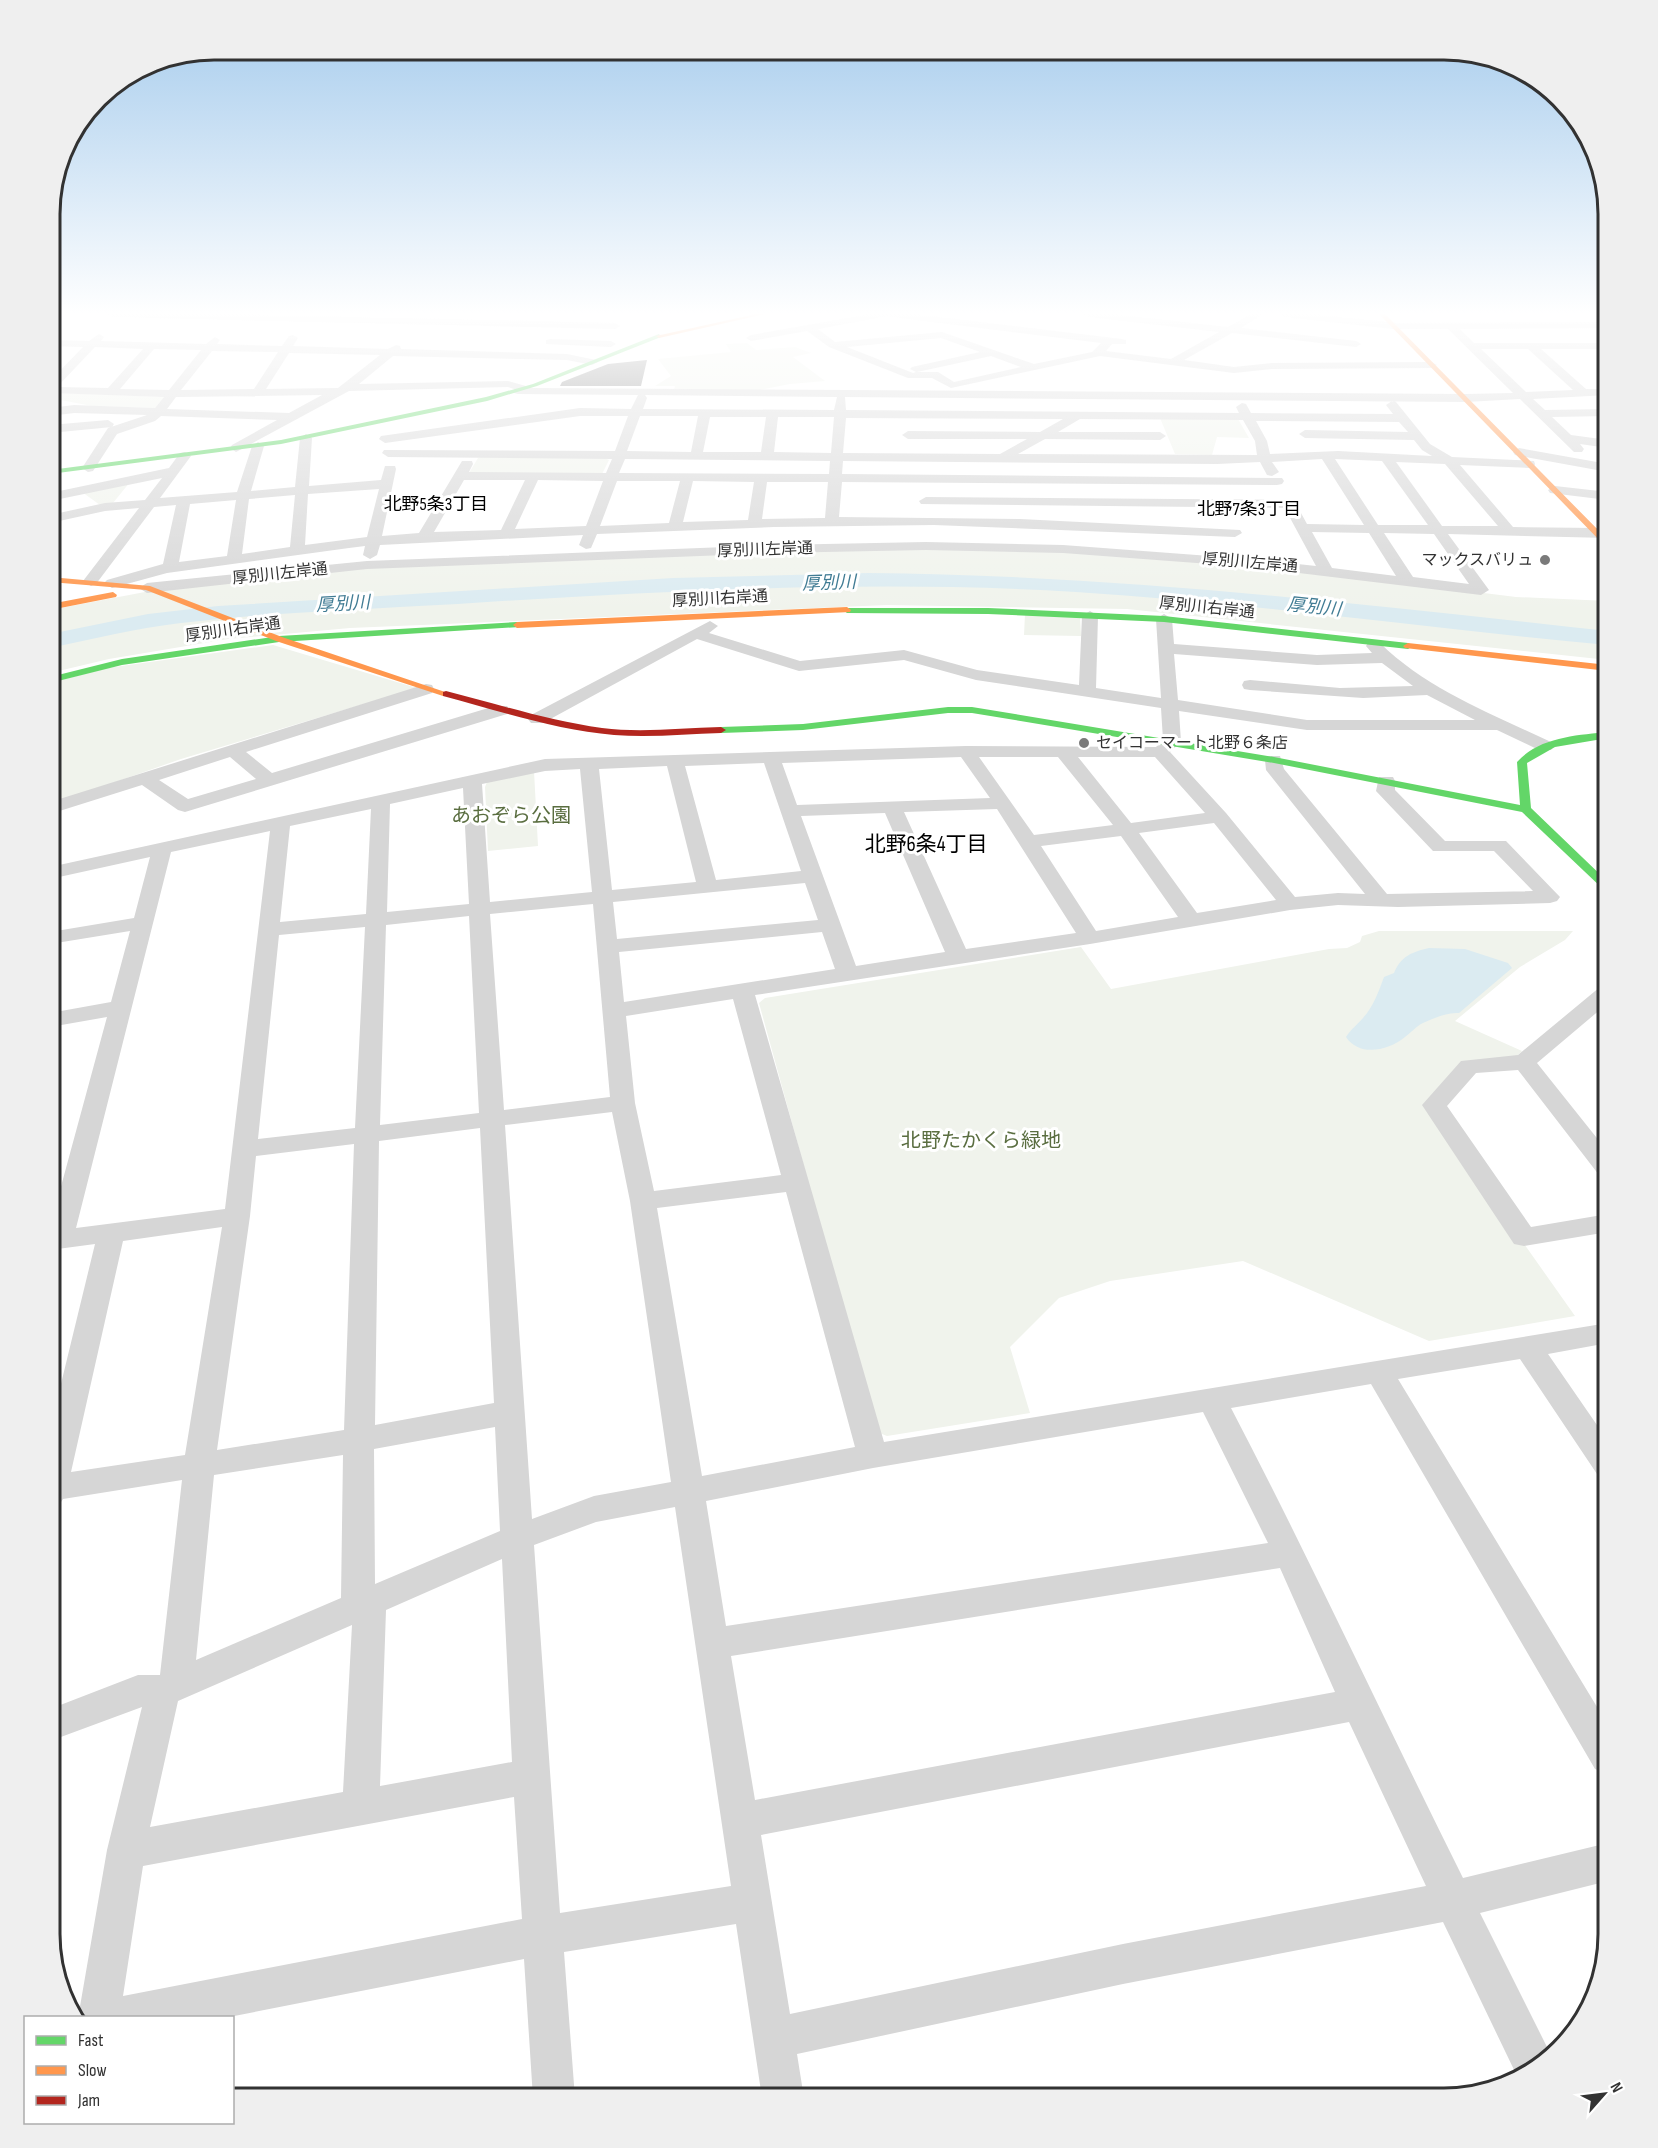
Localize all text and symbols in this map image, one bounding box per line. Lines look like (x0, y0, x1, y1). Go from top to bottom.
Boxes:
district label: 北野5条3丁目 (384, 494, 488, 515)
district label: 北野7条3丁目 (1197, 499, 1301, 520)
street label: 厚別川左岸通 (717, 539, 813, 561)
street label: 厚別川左岸通 (1201, 549, 1299, 577)
place label: マックスバリュ (1421, 551, 1533, 570)
marker: マックスバリュ (1538, 553, 1552, 567)
street label: 厚別川左岸通 (231, 560, 329, 588)
water label: 厚別川 (802, 571, 858, 594)
street label: 厚別川右岸通 (672, 587, 768, 611)
water label: 厚別川 (315, 592, 373, 616)
street label: 厚別川右岸通 (1158, 594, 1256, 622)
water label: 厚別川 (1286, 594, 1344, 620)
street label: 厚別川右岸通 (184, 614, 282, 646)
place label: セイコーマート北野６条店 (1096, 734, 1288, 753)
marker: セイコーマート北野６条店 (1077, 736, 1091, 750)
park label: あおぞら公園 (451, 804, 571, 828)
district label: 北野6条4丁目 (865, 832, 987, 857)
park label: 北野たかくら緑地 (901, 1129, 1061, 1153)
legend (24, 2016, 234, 2124)
text: Fast (78, 2030, 104, 2051)
text: Slow (78, 2060, 107, 2081)
north arrow (1574, 2064, 1634, 2124)
text: N (1606, 2079, 1626, 2096)
text: Jam (77, 2090, 100, 2111)

